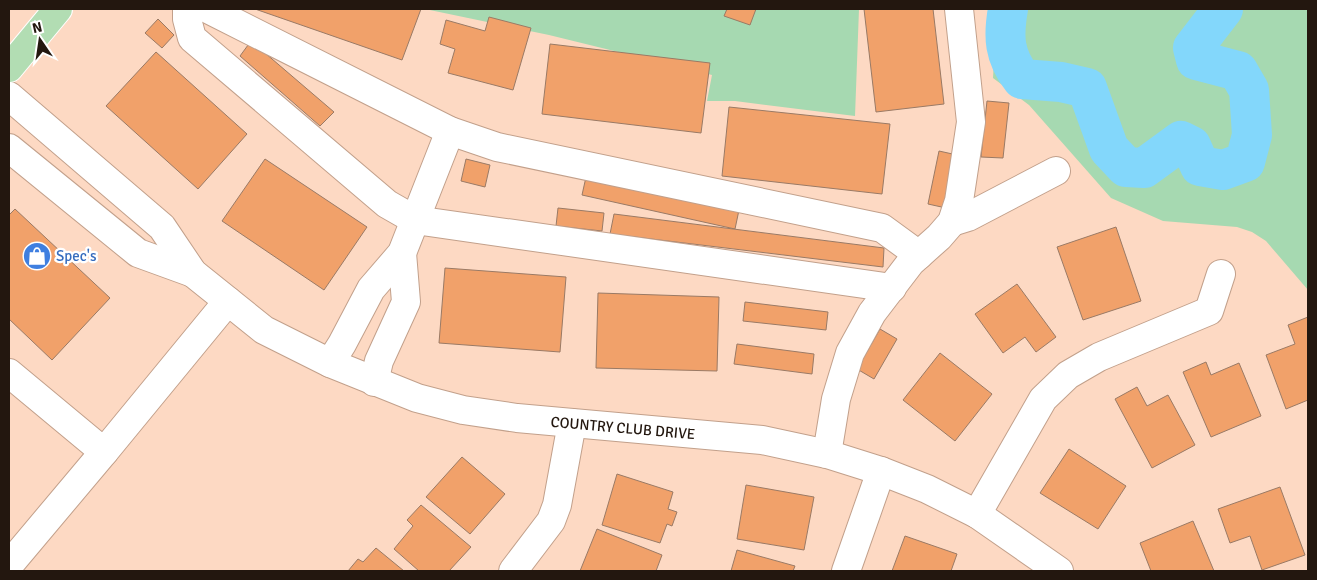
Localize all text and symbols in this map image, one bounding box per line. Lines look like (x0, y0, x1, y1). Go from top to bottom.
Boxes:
north arrow (15, 15, 65, 65)
text: N (31, 18, 44, 37)
shop icon: Spec's (22, 241, 52, 271)
place label: Spec's (56, 247, 97, 265)
street label: COUNTRY CLUB DRIVE (550, 413, 696, 443)

